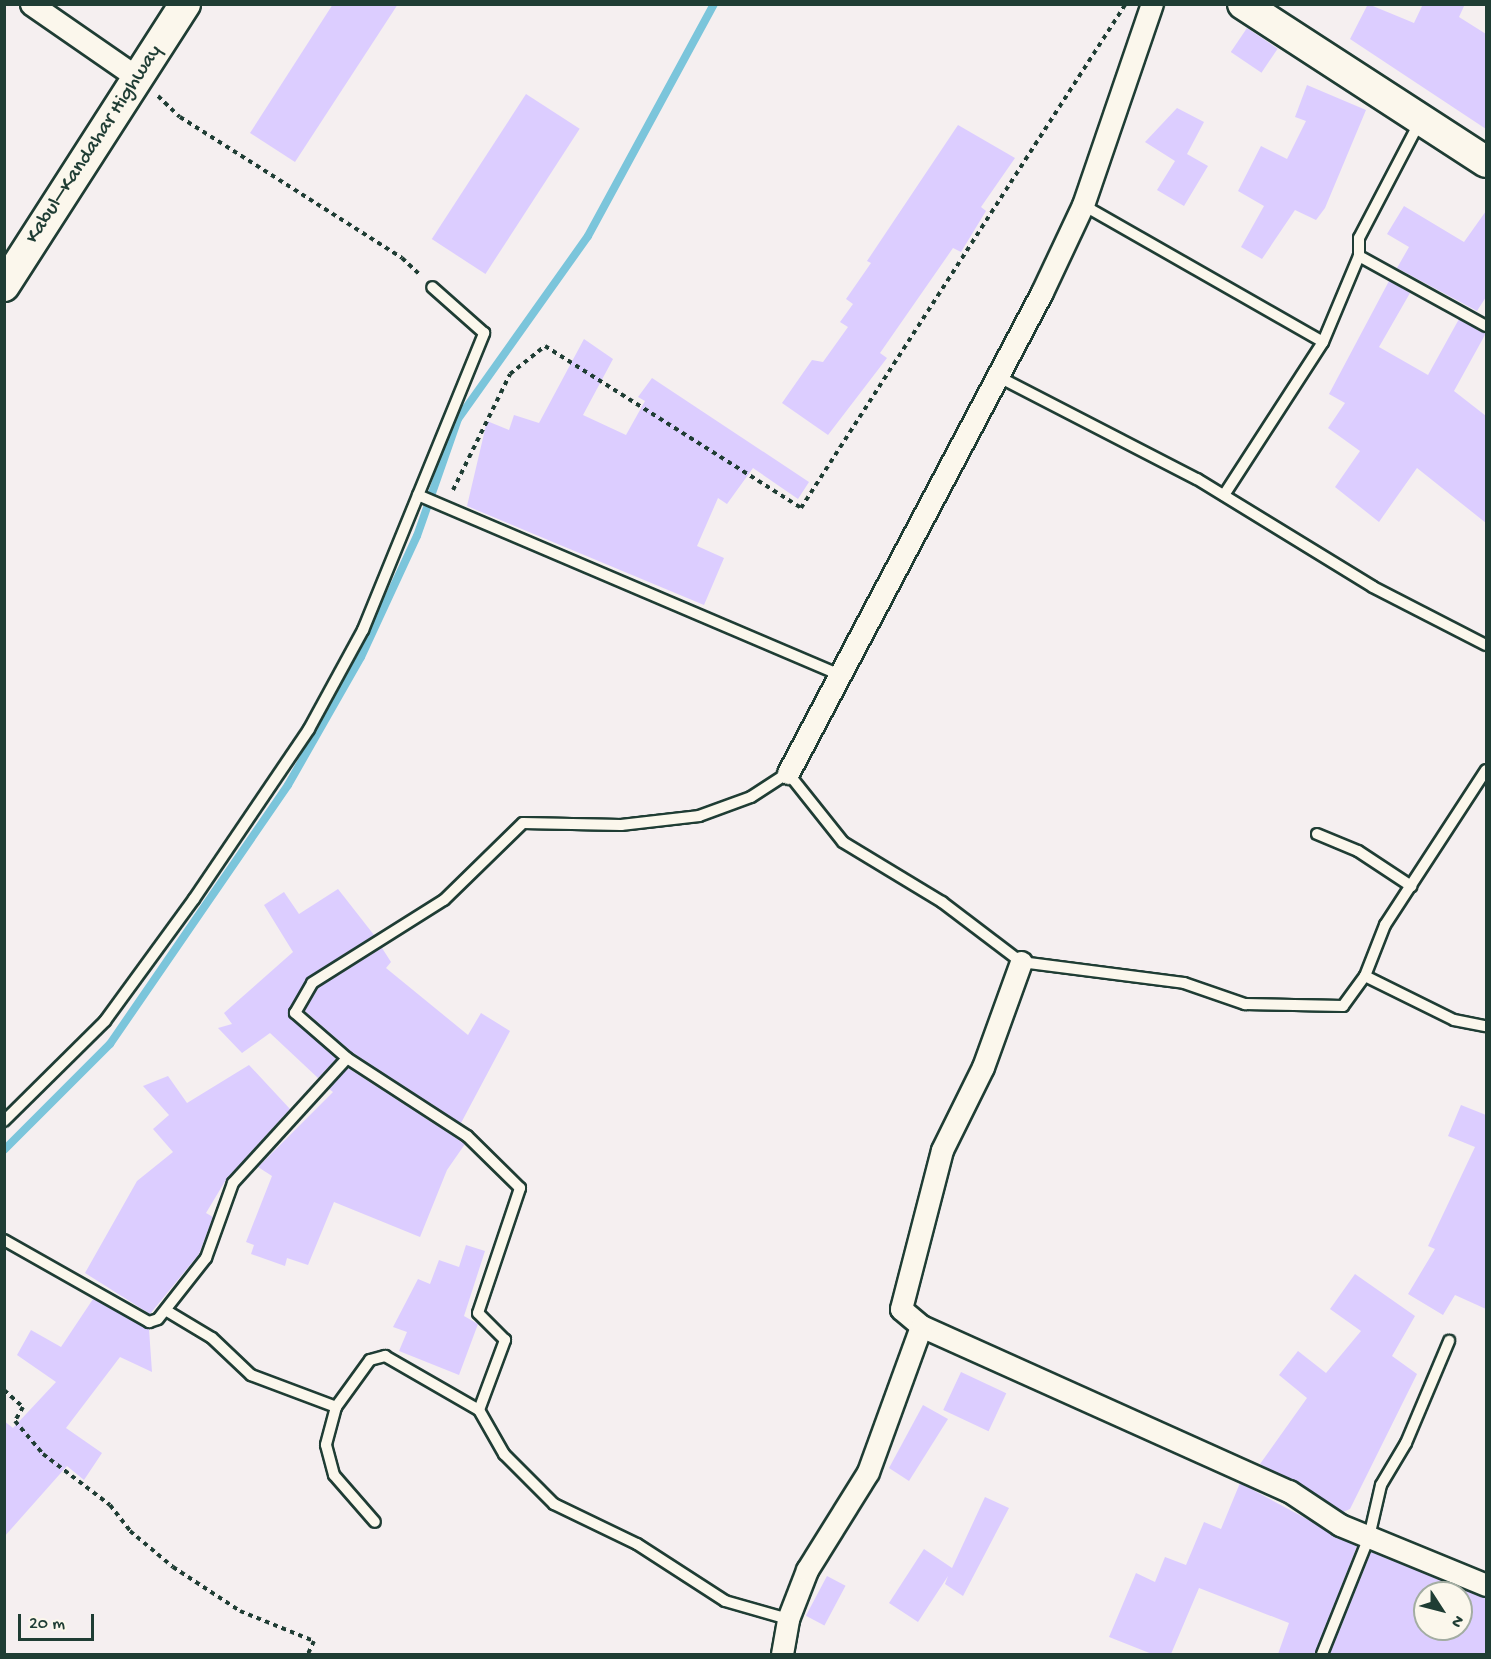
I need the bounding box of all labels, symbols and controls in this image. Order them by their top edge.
street label: Kabul–Kandahar Highway [21,41,169,249]
north arrow [1413,1581,1473,1641]
scale bar [21,1602,98,1640]
text: N [1446,1611,1467,1631]
text: 20 m [29,1614,65,1635]

